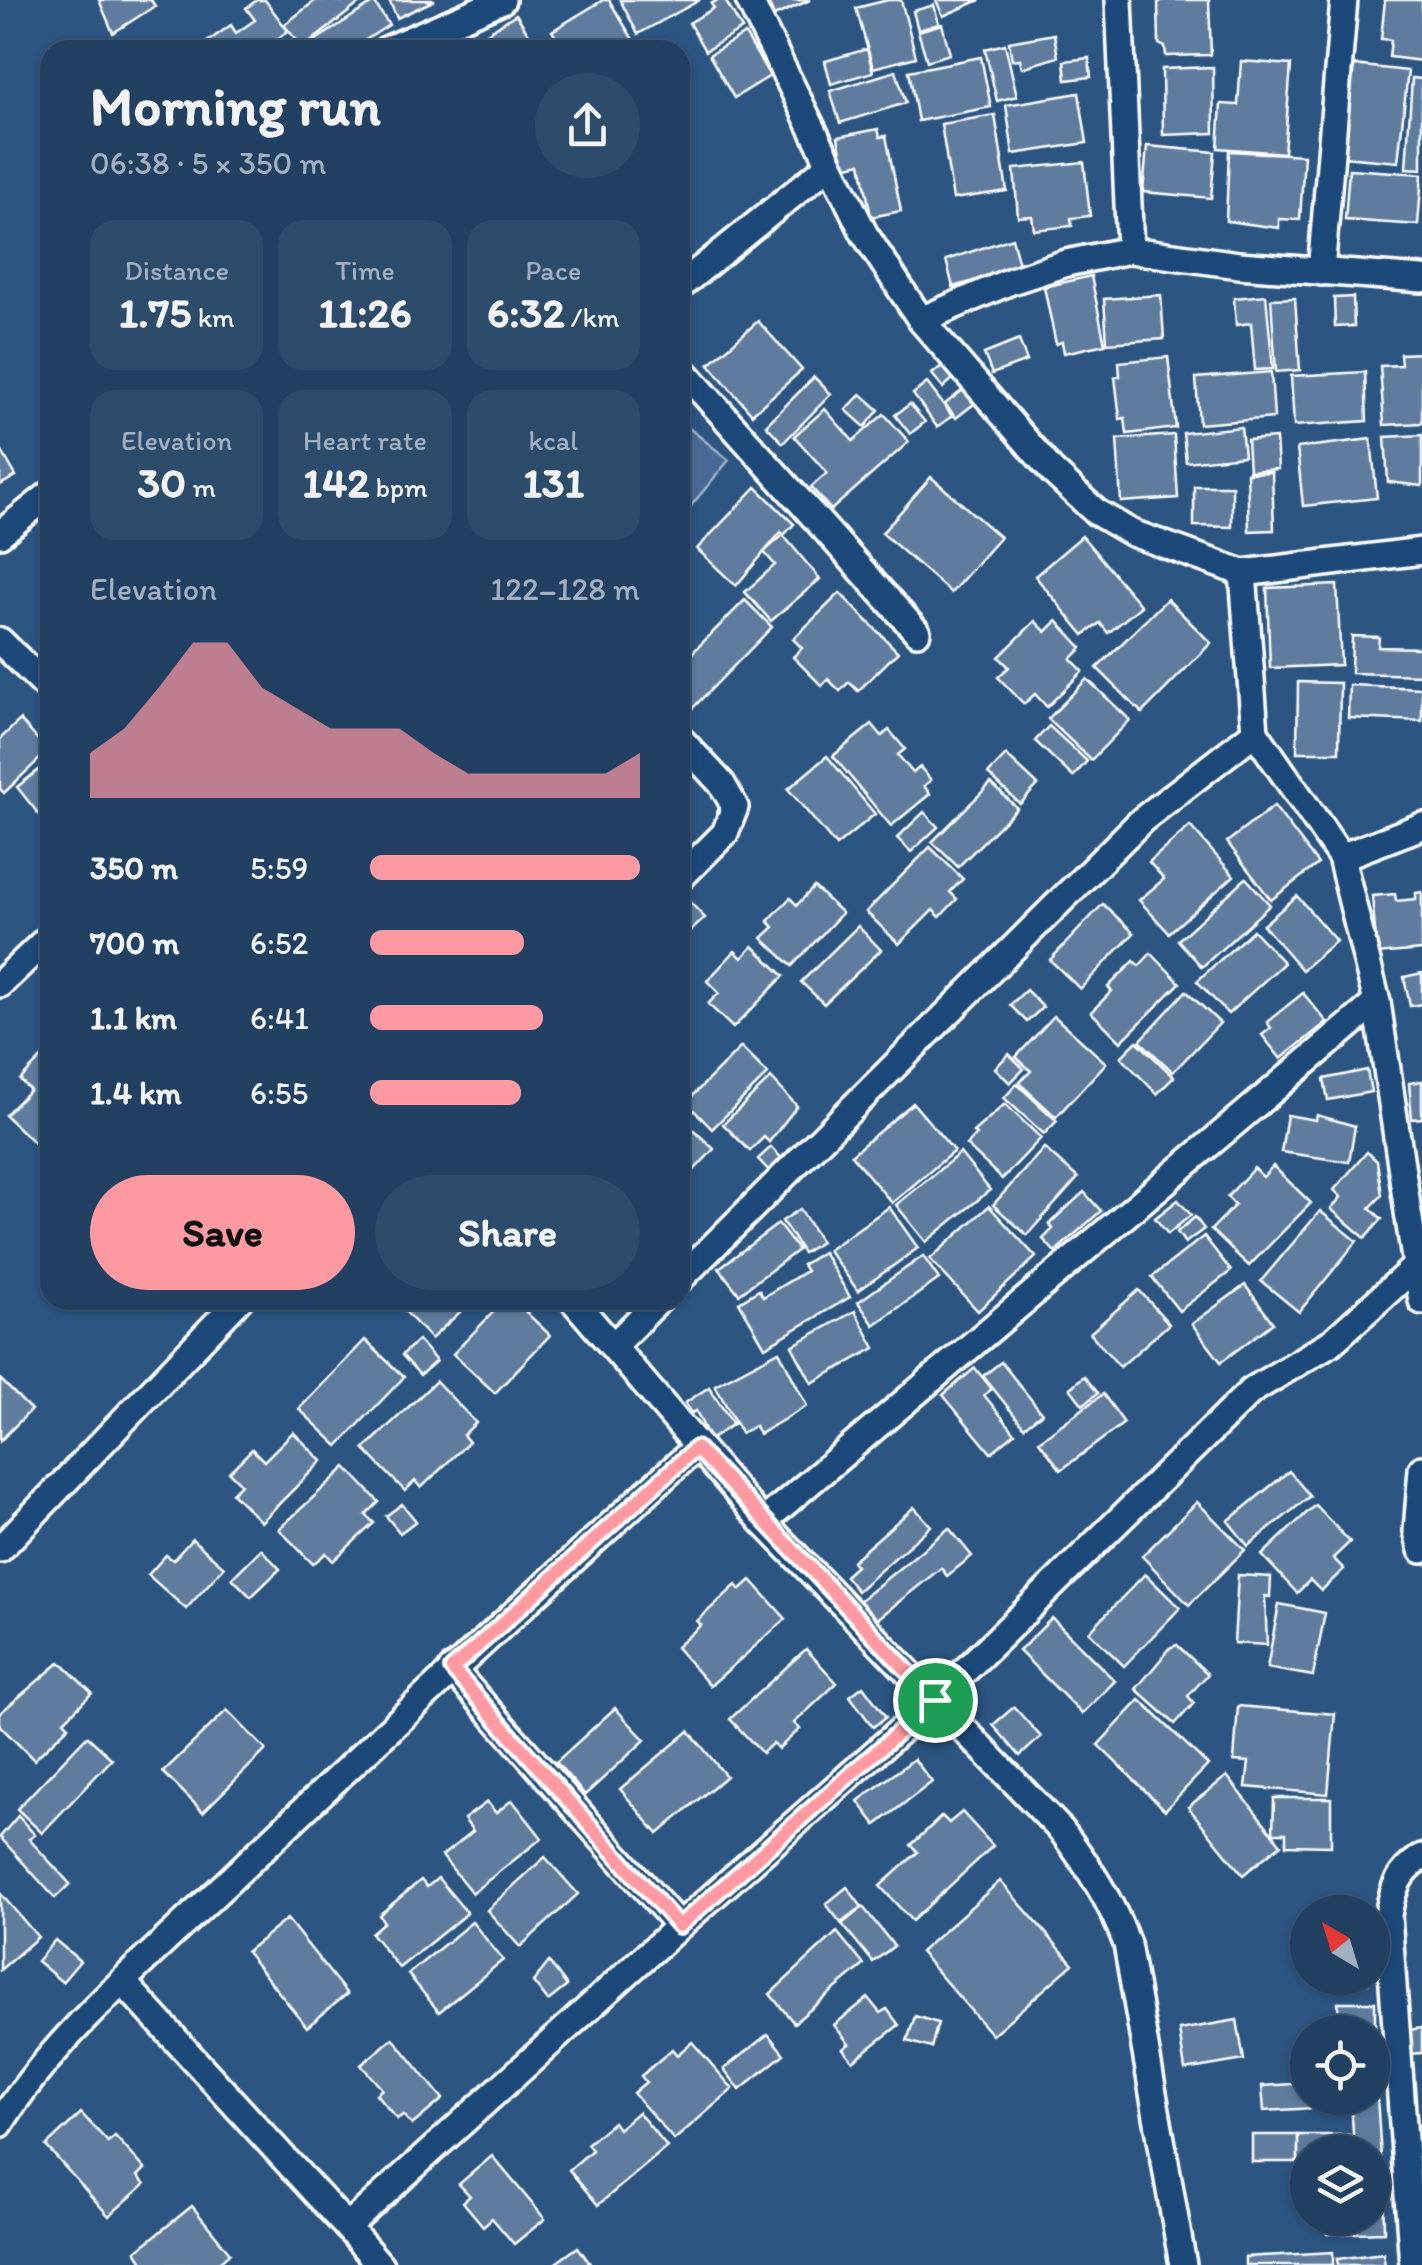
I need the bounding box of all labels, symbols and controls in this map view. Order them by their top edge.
text: Morning run [90,73,381,139]
button: share [535,73,640,178]
text: 06:38 · 5 × 350 m [90,144,326,182]
text: Distance [124,253,229,287]
text: Time [335,253,395,287]
text: Pace [525,253,581,287]
text: 1.75 [119,287,191,338]
text: 11:26 [318,287,412,338]
text: 6:32 [487,287,565,338]
text: km [191,300,235,334]
text: /km [565,300,620,334]
text: Elevation [121,423,232,457]
text: Heart rate [303,423,427,457]
text: kcal [528,423,578,457]
text: 30 [137,457,186,508]
text: 142 [302,457,369,508]
text: 131 [522,457,584,508]
text: m [186,470,216,504]
text: bpm [369,470,428,504]
text: Elevation [90,570,217,608]
text: 122–128 m [490,570,640,608]
text: 350 m [90,849,178,887]
text: 5:59 [250,849,308,887]
text: 700 m [90,924,179,962]
text: 6:52 [250,924,308,962]
text: 1.1 km [90,999,177,1037]
text: 6:41 [250,999,309,1037]
text: 1.4 km [90,1074,181,1112]
text: 6:55 [250,1074,308,1112]
button: Save [90,1175,355,1290]
button: Share [375,1175,640,1290]
pin [893,1658,978,1743]
icon: arrive [908,1673,963,1728]
north arrow [1290,1895,1390,1995]
map controls [1290,1895,1390,2235]
button: locate [1290,2015,1390,2115]
button: layers [1290,2135,1390,2235]

